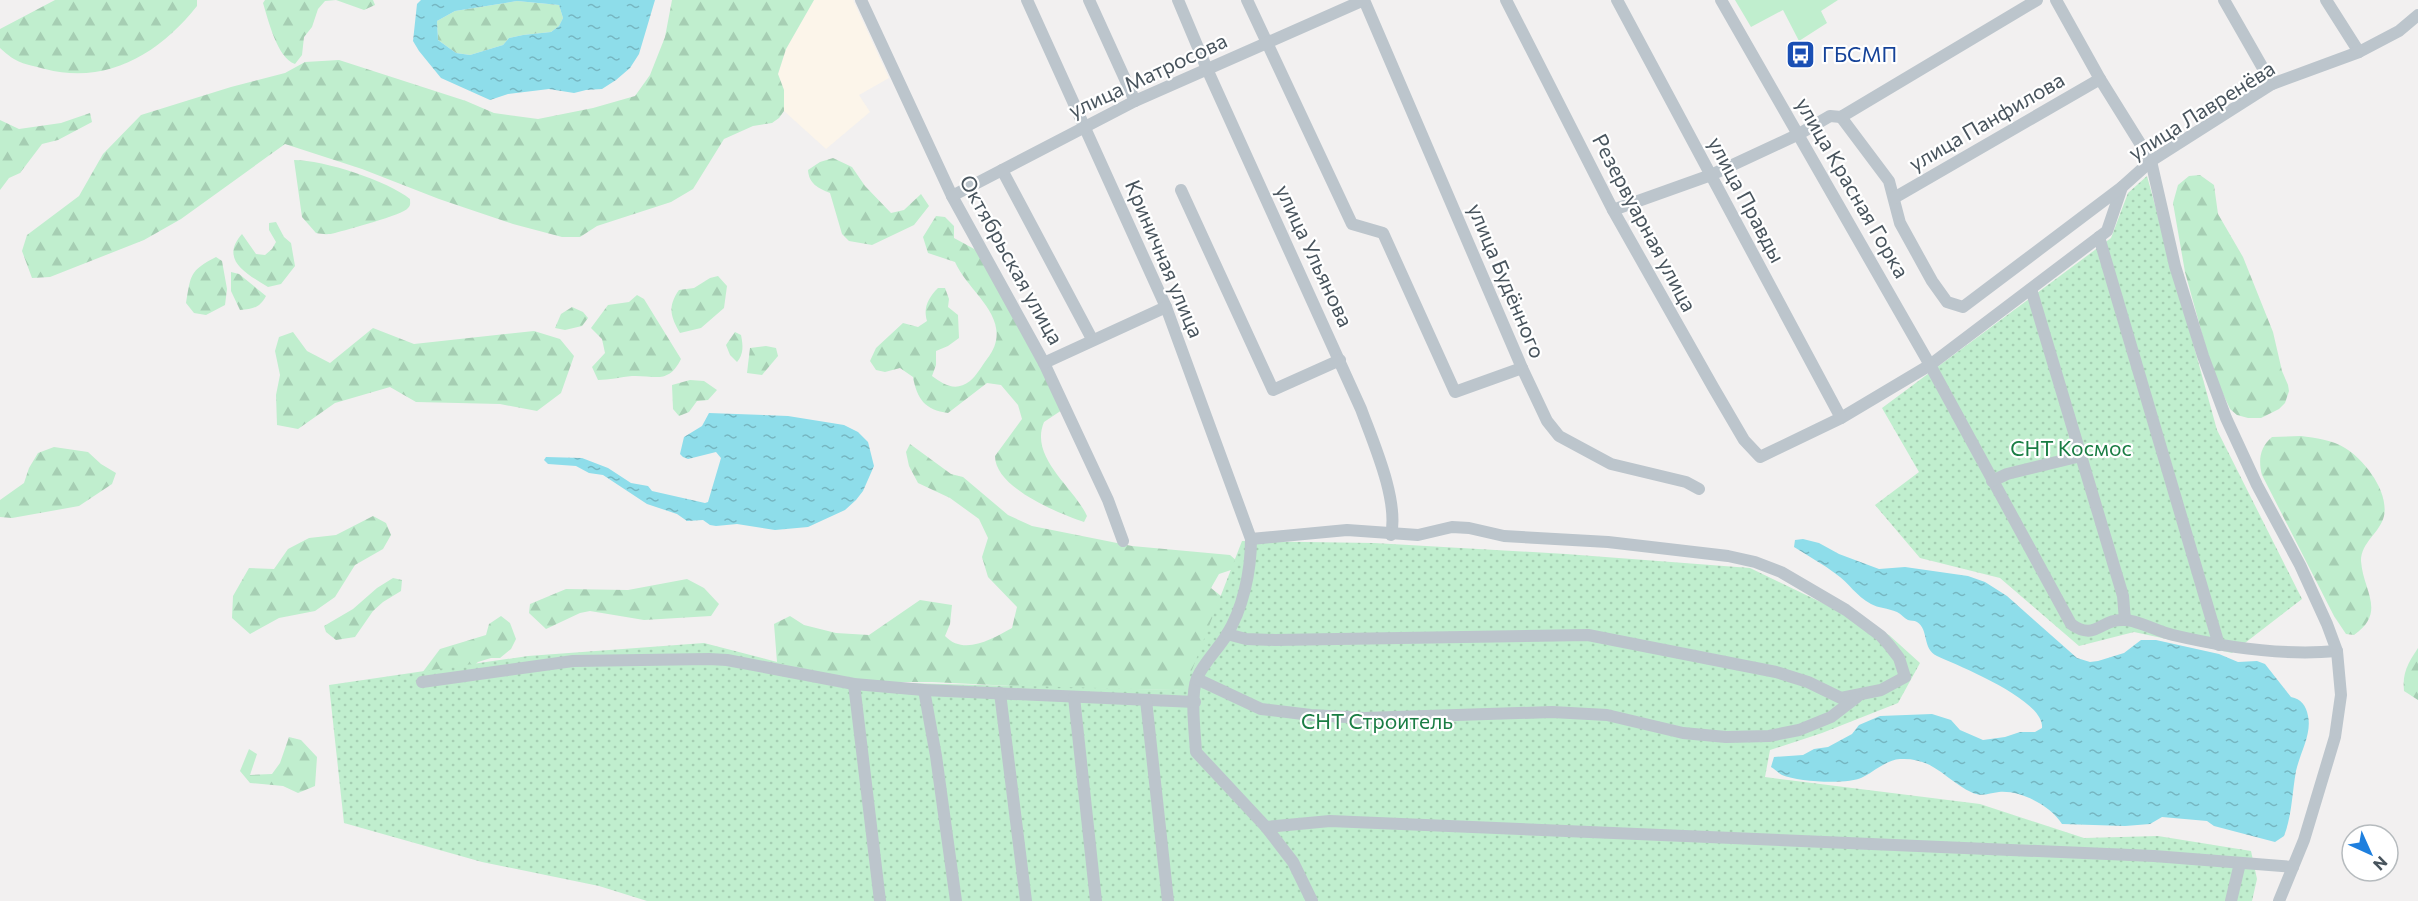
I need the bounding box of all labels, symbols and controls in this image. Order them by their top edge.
street label: улица Матросова [1064,27,1231,122]
bus stop icon: ГБСМП [1785,39,1817,71]
place label: ГБСМП [1822,41,1897,66]
street label: улица Лавренёва [2123,55,2279,165]
street label: улица Панфилова [1904,66,2068,175]
street label: улица Красная Горка [1791,93,1915,282]
street label: Резервуарная улица [1588,129,1703,315]
street label: улица Правды [1704,132,1791,267]
street label: Октябрьская улица [955,170,1069,348]
street label: Криничная улица [1121,176,1210,341]
street label: улица Ульянова [1271,180,1359,330]
street label: улица Будённого [1463,199,1551,362]
park label: СНТ Космос [2010,435,2132,460]
park label: СНТ Строитель [1301,708,1453,733]
north arrow [2340,823,2400,883]
text: N [2370,853,2392,875]

